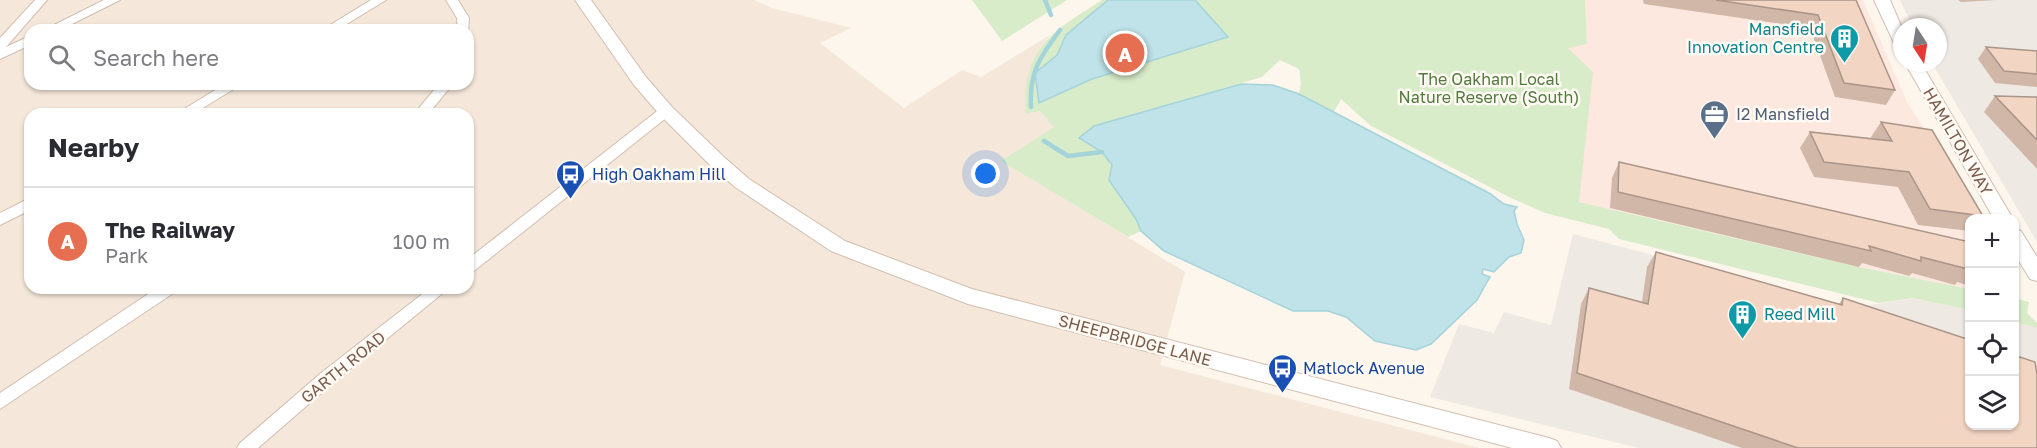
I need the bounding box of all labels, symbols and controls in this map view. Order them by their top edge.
north arrow [1893,18,1947,72]
place label: Mansfield Innovation Centre [1687,19,1824,57]
building icon: Mansfield Innovation Centre [1829,22,1861,64]
search box [24,24,474,90]
pin: A [1106,31,1144,76]
icon: search [45,41,78,74]
text: Search here [93,44,219,71]
park label: The Oakham Local Nature Reserve (South) [1399,69,1579,107]
street label: HAMILTON WAY [1919,84,1997,199]
office icon: I2 Mansfield [1699,98,1731,140]
place label: I2 Mansfield [1736,104,1830,124]
text: Nearby [48,132,139,163]
bus stop icon: High Oakham Hill [555,158,587,200]
your location [971,159,1000,188]
place label: High Oakham Hill [592,164,726,184]
map controls [1965,214,2019,430]
button: + [1965,214,2019,268]
text: The Railway [105,216,235,243]
text: A [60,229,75,253]
text: 100 m [393,229,450,253]
text: Park [105,243,148,267]
button: − [1965,268,2019,322]
building icon: Reed Mill [1727,298,1759,340]
place label: Reed Mill [1764,304,1835,324]
street label: SHEEPBRIDGE LANE [1056,310,1214,370]
button: locate [1965,322,2019,376]
street label: GARTH ROAD [297,327,389,407]
bus stop icon: Matlock Avenue [1266,352,1298,394]
place label: Matlock Avenue [1303,358,1425,378]
button: layers [1965,376,2019,430]

